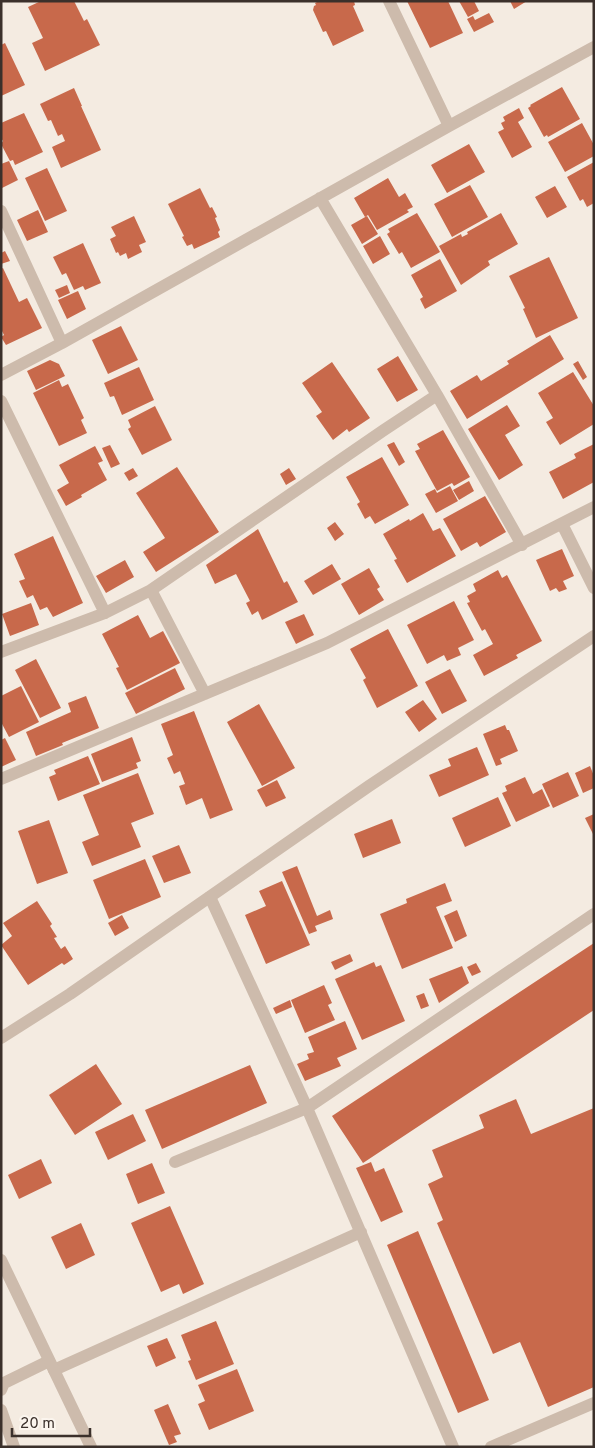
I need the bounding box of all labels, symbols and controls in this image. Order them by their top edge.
scale bar [12,1406,90,1438]
text: 20 m [20,1415,55,1434]

